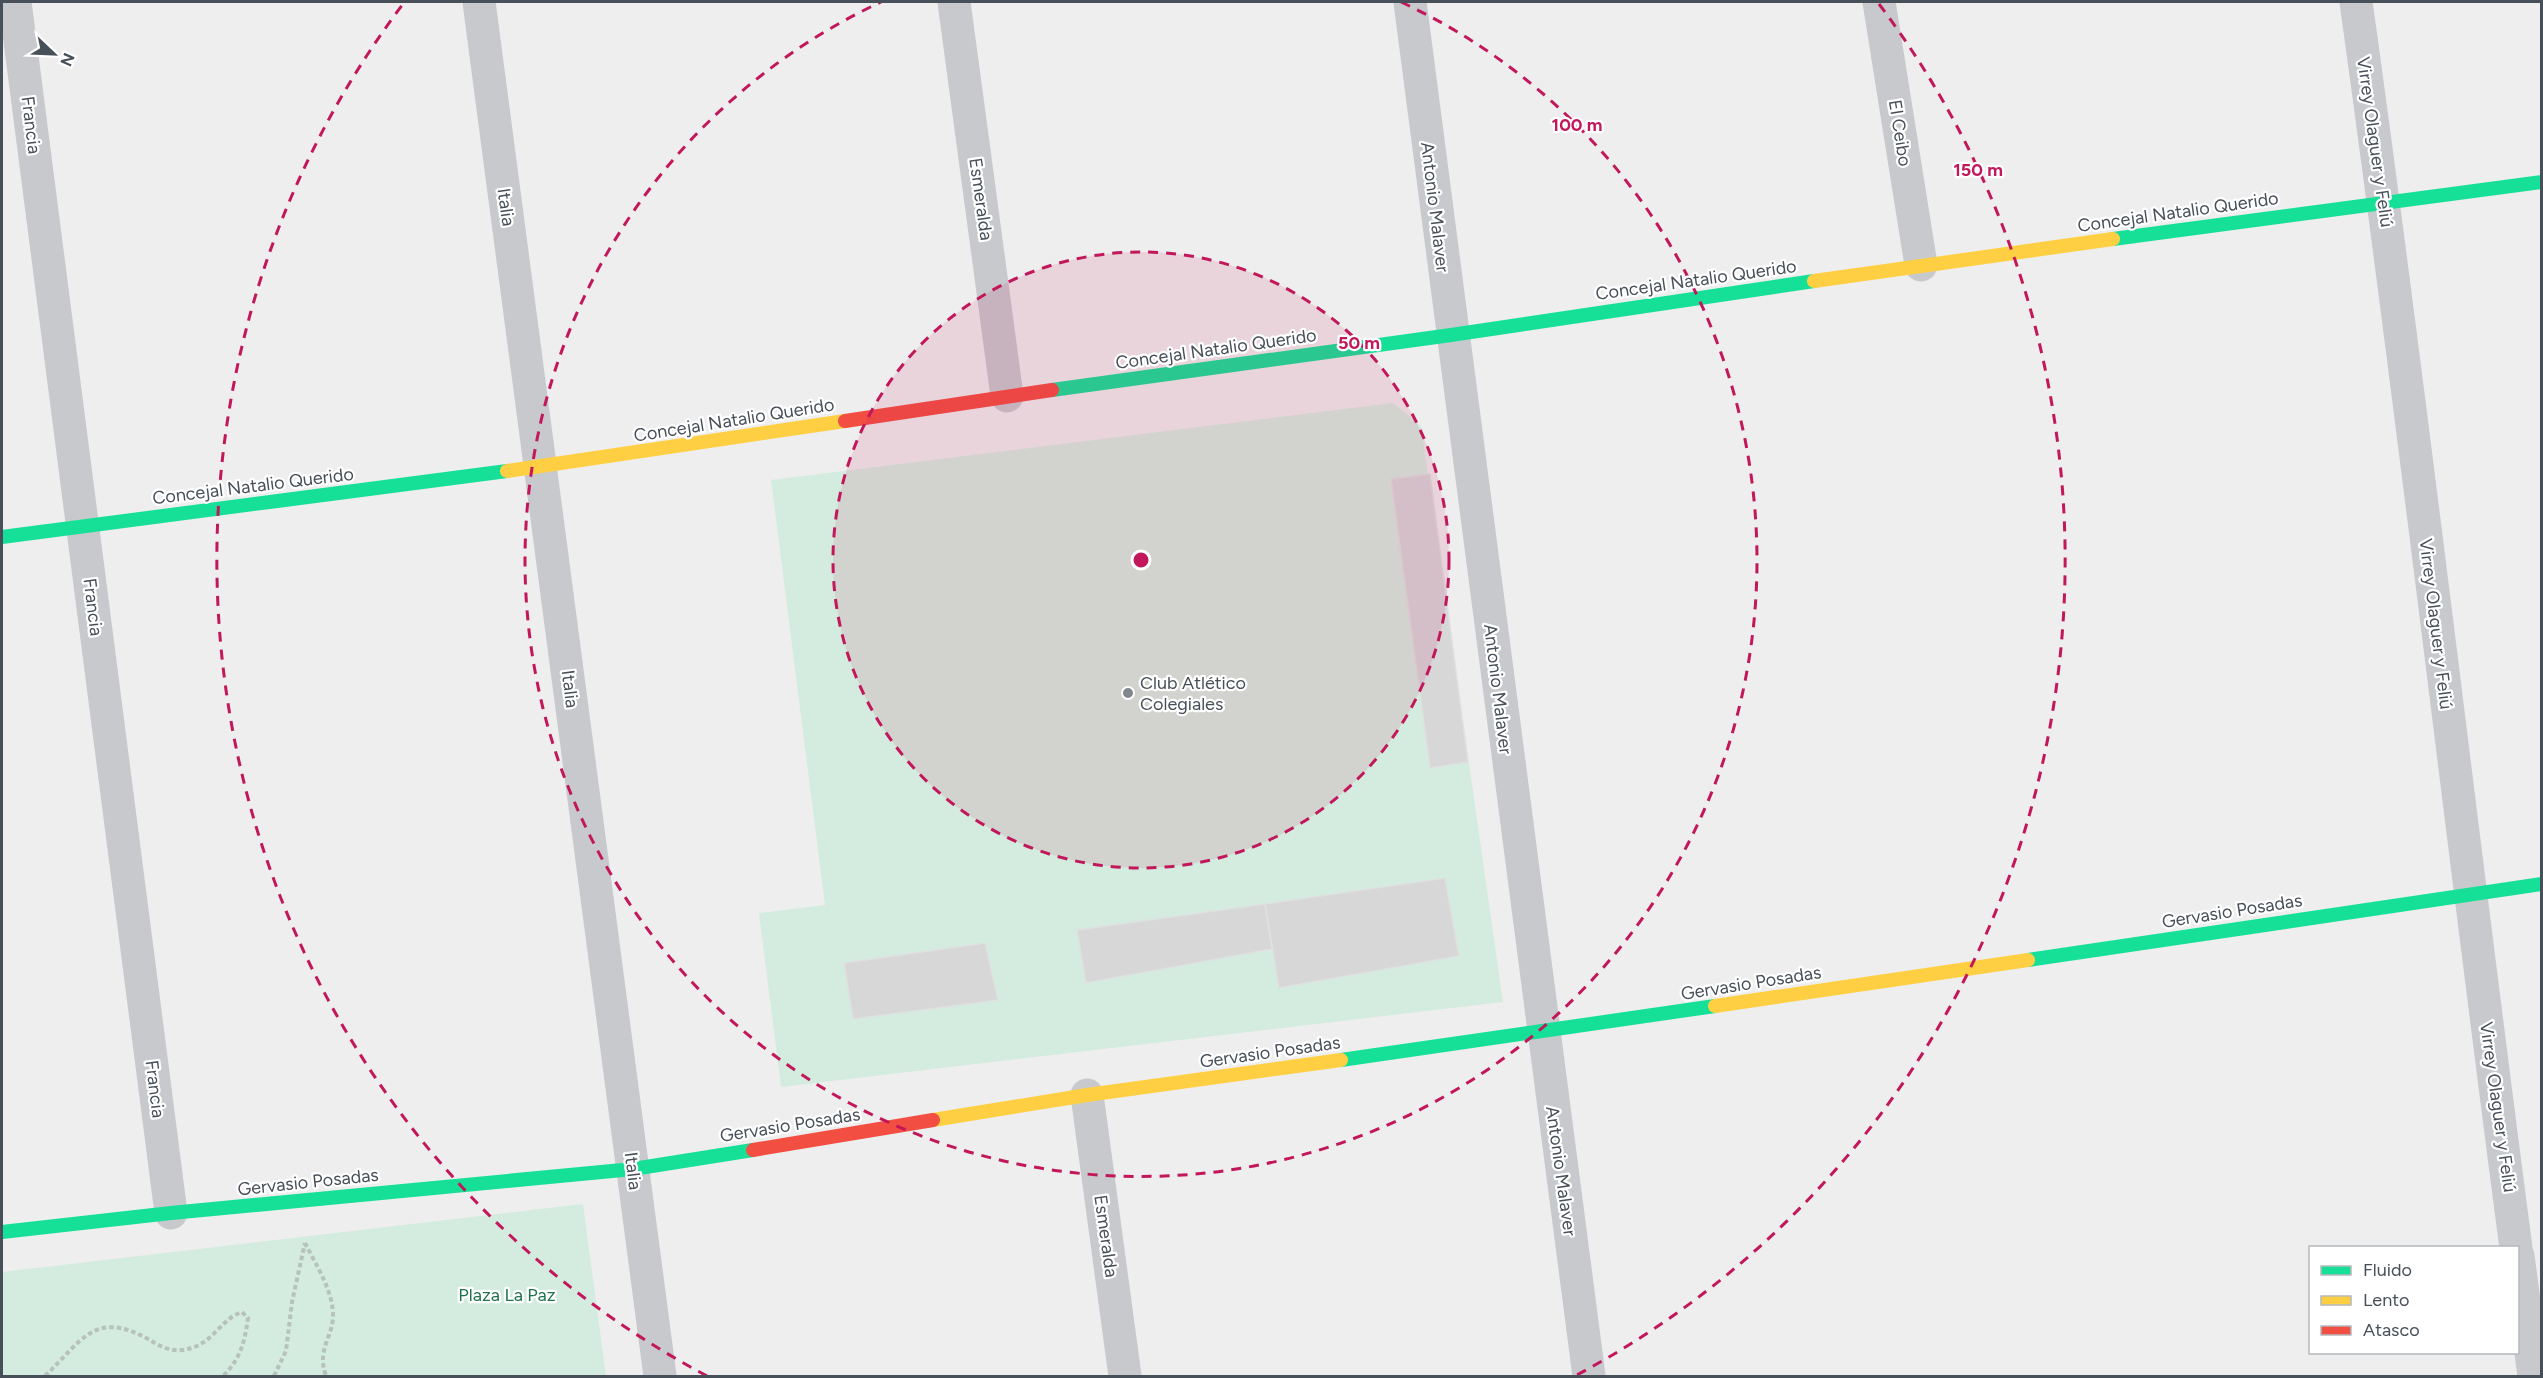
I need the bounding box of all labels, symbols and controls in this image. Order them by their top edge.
north arrow [24,24,84,84]
text: N [56,50,79,69]
street label: Virrey Olaguer y Feliú [2352,55,2398,229]
street label: Francia [17,95,45,155]
street label: El Ceibo [1884,98,1916,168]
text: 100 m [1552,114,1602,136]
street label: Antonio Malaver [1416,141,1454,273]
street label: Esmeralda [964,156,998,242]
text: 150 m [1953,159,2003,181]
street label: Italia [492,187,520,227]
street label: Concejal Natalio Querido [2076,187,2280,237]
street label: Concejal Natalio Querido [1594,255,1798,305]
street label: Concejal Natalio Querido [1114,324,1318,374]
text: 50 m [1338,332,1380,354]
street label: Concejal Natalio Querido [632,393,836,447]
street label: Concejal Natalio Querido [151,463,355,509]
street label: Virrey Olaguer y Feliú [2415,537,2457,711]
centre of rings [1131,550,1151,570]
street label: Francia [79,577,107,637]
street label: Antonio Malaver [1479,623,1517,755]
street label: Italia [557,669,583,709]
place label: Club Atlético Colegiales [1140,672,1246,715]
marker: Club Atlético Colegiales [1121,686,1135,700]
street label: Gervasio Posadas [2160,889,2304,933]
street label: Gervasio Posadas [1679,961,1823,1005]
street label: Virrey Olaguer y Feliú [2475,1020,2521,1194]
street label: Gervasio Posadas [1198,1031,1342,1073]
street label: Francia [141,1059,169,1119]
street label: Gervasio Posadas [718,1103,862,1147]
street label: Antonio Malaver [1541,1105,1581,1237]
street label: Italia [620,1151,646,1191]
street label: Gervasio Posadas [236,1164,380,1200]
street label: Esmeralda [1089,1193,1123,1279]
legend [2309,1246,2519,1354]
text: Fluido [2363,1259,2412,1281]
park label: Plaza La Paz [458,1284,556,1306]
text: Lento [2363,1289,2409,1311]
text: Atasco [2363,1319,2420,1341]

